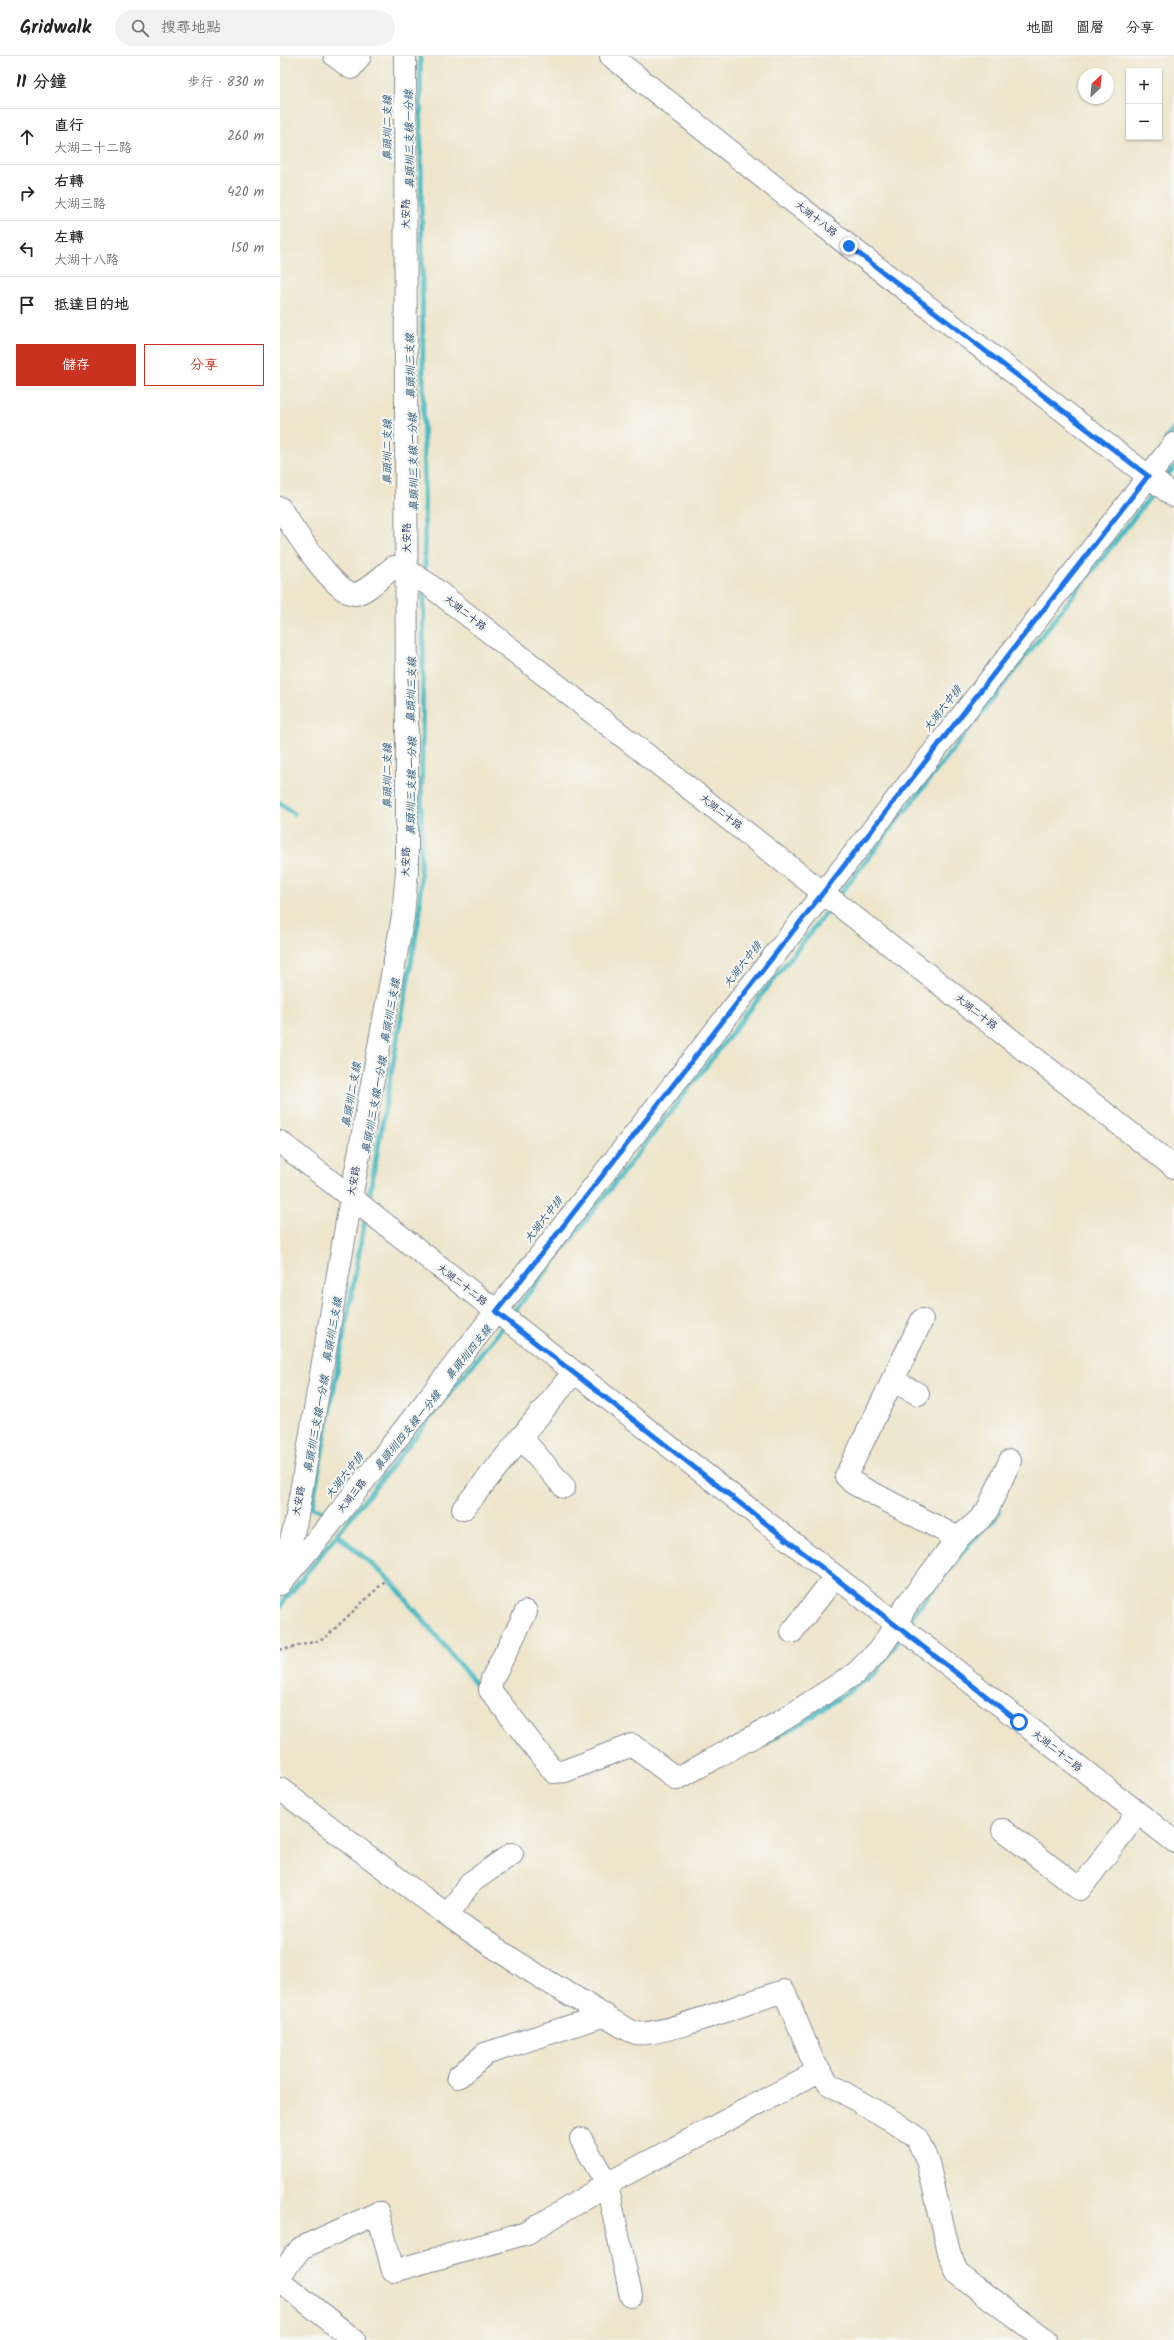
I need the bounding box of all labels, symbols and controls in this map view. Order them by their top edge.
search box [115,10,395,46]
text: Gridwalk [20,13,91,43]
text: 搜尋地點 [161,16,221,40]
icon: search [129,17,151,39]
text: 地圖 [1026,17,1054,39]
text: 圖層 [1076,17,1104,39]
text: 分享 [1126,17,1154,39]
north arrow [1078,68,1114,104]
map controls [1126,68,1162,140]
button: + [1126,68,1162,104]
text: 11 分鐘 [16,69,67,96]
text: 步行 · 830 m [187,72,264,93]
water label: 鼻頭圳三支線一分線 [400,88,420,189]
water label: 鼻頭圳二支線 [379,94,397,161]
button: − [1126,104,1162,140]
text: 直行 [54,114,84,138]
icon: ahead [16,126,38,148]
text: 260 m [227,126,264,147]
text: 大湖二十二路 [54,138,132,159]
text: 右轉 [54,170,84,194]
icon: right [16,182,38,204]
text: 420 m [227,182,264,203]
text: 大湖三路 [54,194,106,215]
street label: 大湖十八路 [791,197,841,241]
street label: 大安路 [398,199,414,229]
text: 左轉 [54,226,84,250]
route end [840,237,858,255]
icon: left [16,238,38,260]
text: 150 m [231,238,264,259]
text: 大湖十八路 [54,250,119,271]
text: 抵達目的地 [54,293,129,317]
icon: arrive [16,294,38,316]
water label: 鼻頭圳三支線 [401,332,421,399]
button: 儲存 [16,344,136,386]
button: 分享 [144,344,264,386]
water label: 鼻頭圳三支線一分線 [404,411,424,512]
water label: 鼻頭圳二支線 [379,418,397,485]
street label: 大安路 [399,523,415,553]
street label: 大湖二十路 [440,591,490,635]
water label: 鼻頭圳三支線 [402,656,422,723]
water label: 大湖六中排 [919,681,968,736]
water label: 鼻頭圳三支線一分線 [402,735,422,836]
water label: 鼻頭圳二支線 [379,742,397,809]
street label: 大湖二十路 [696,790,746,834]
street label: 大安路 [398,847,414,877]
water label: 大湖六中排 [719,937,768,992]
water label: 鼻頭圳三支線 [376,976,406,1045]
street label: 大湖二十路 [951,990,1001,1034]
water label: 鼻頭圳三支線一分線 [358,1054,393,1155]
water label: 鼻頭圳二支線 [337,1060,367,1129]
street label: 大安路 [344,1165,364,1197]
water label: 大湖六中排 [520,1192,569,1247]
street label: 大湖二十二路 [433,1260,491,1310]
water label: 鼻頭圳三支線 [318,1295,348,1364]
water label: 鼻頭圳四支線 [441,1321,497,1384]
water label: 鼻頭圳三支線一分線 [300,1373,335,1474]
water label: 鼻頭圳四支線一分線 [370,1386,447,1475]
water label: 大湖六中排 [321,1448,370,1503]
street label: 大湖三路 [333,1475,371,1517]
street label: 大安路 [289,1485,309,1517]
route start [1010,1713,1028,1731]
street label: 大湖二十二路 [1028,1726,1086,1776]

